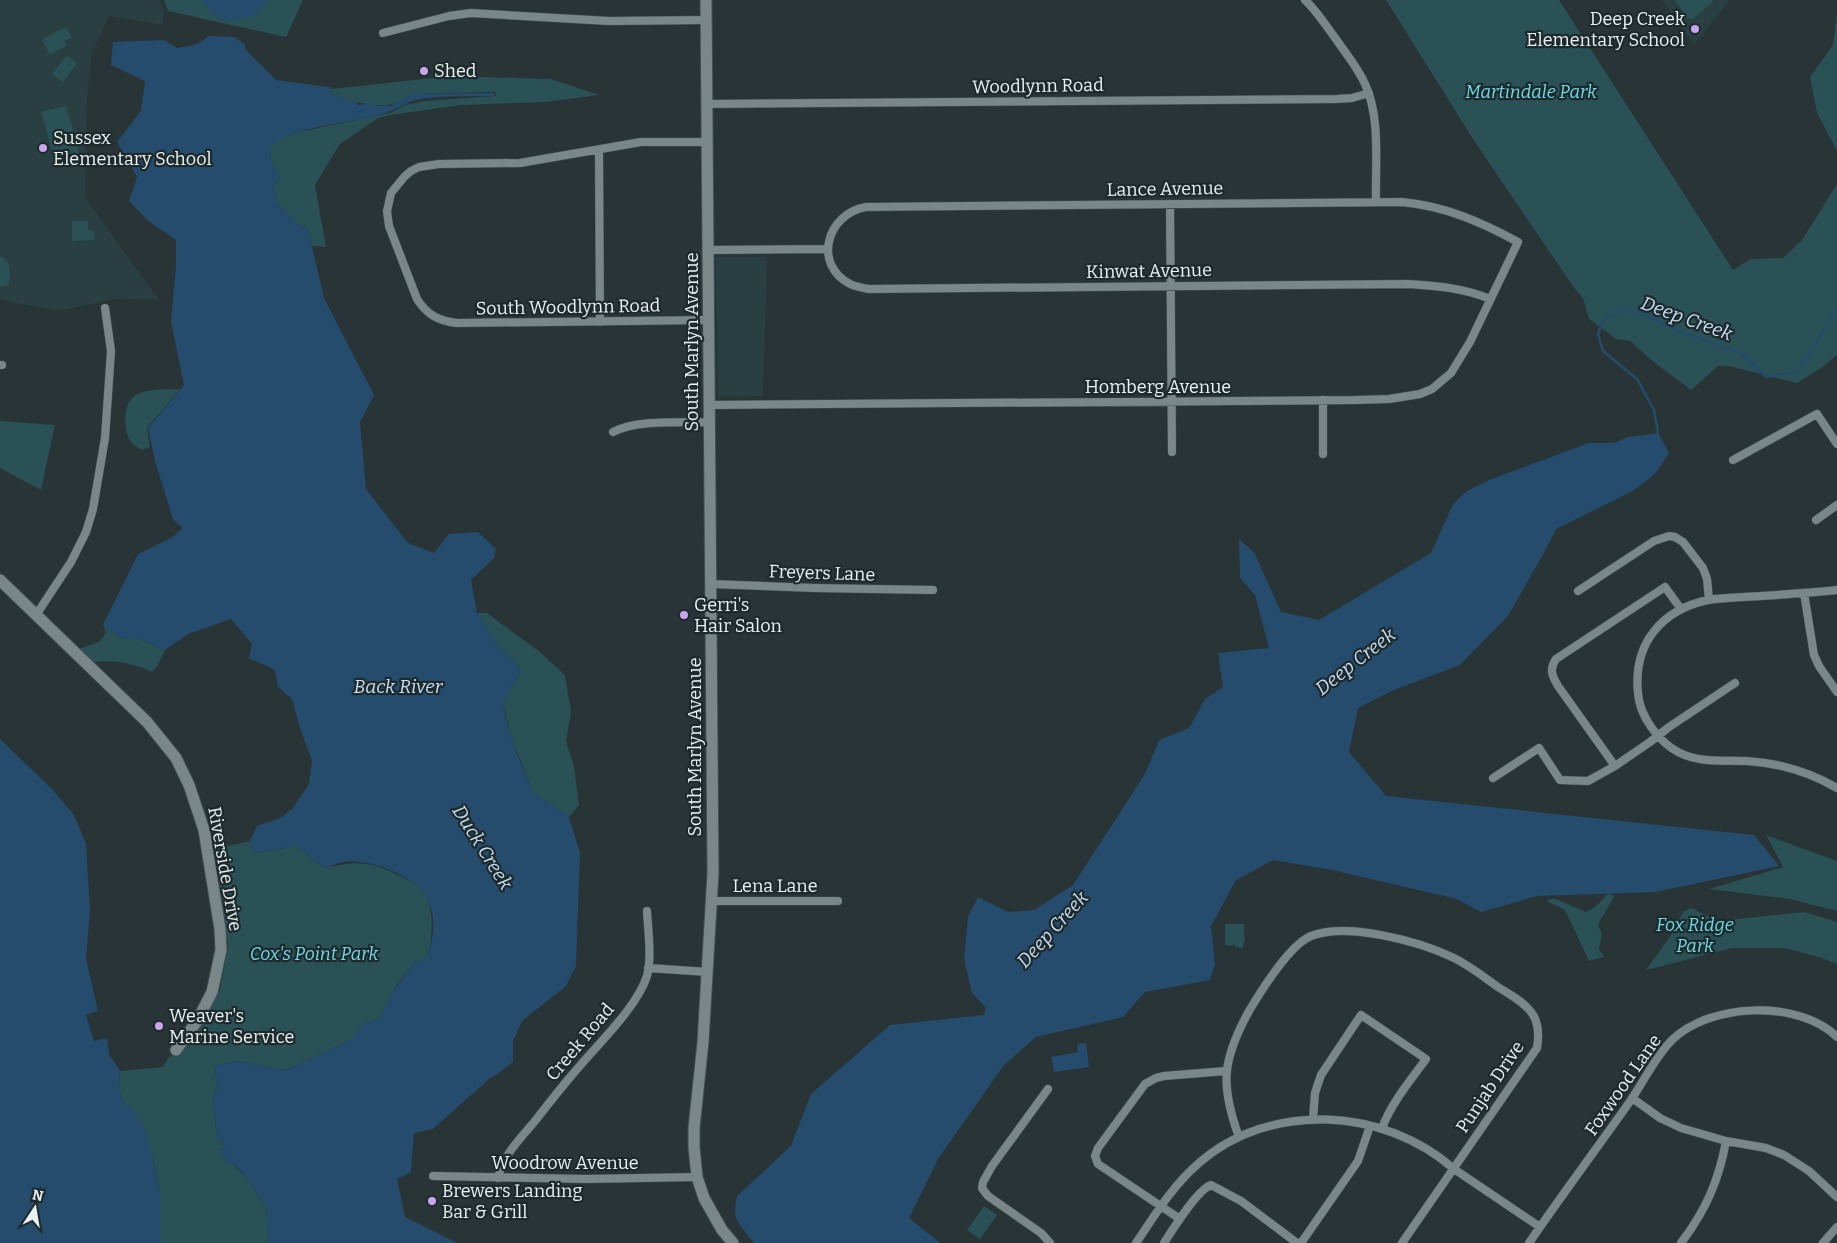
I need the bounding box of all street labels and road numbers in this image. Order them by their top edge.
street label: Woodlynn Road [972,74,1104,98]
street label: Lance Avenue [1107,177,1223,201]
street label: South Marlyn Avenue [681,252,703,432]
street label: Kinwat Avenue [1086,259,1212,283]
street label: South Woodlynn Road [475,294,661,320]
street label: Homberg Avenue [1085,376,1231,398]
street label: Freyers Lane [768,560,876,586]
street label: South Marlyn Avenue [684,657,706,837]
street label: Riverside Drive [203,805,247,933]
street label: Lena Lane [732,875,818,897]
street label: Creek Road [541,999,619,1085]
street label: Foxwood Lane [1580,1030,1666,1140]
street label: Punjab Drive [1451,1037,1529,1137]
street label: Woodrow Avenue [491,1152,639,1174]

